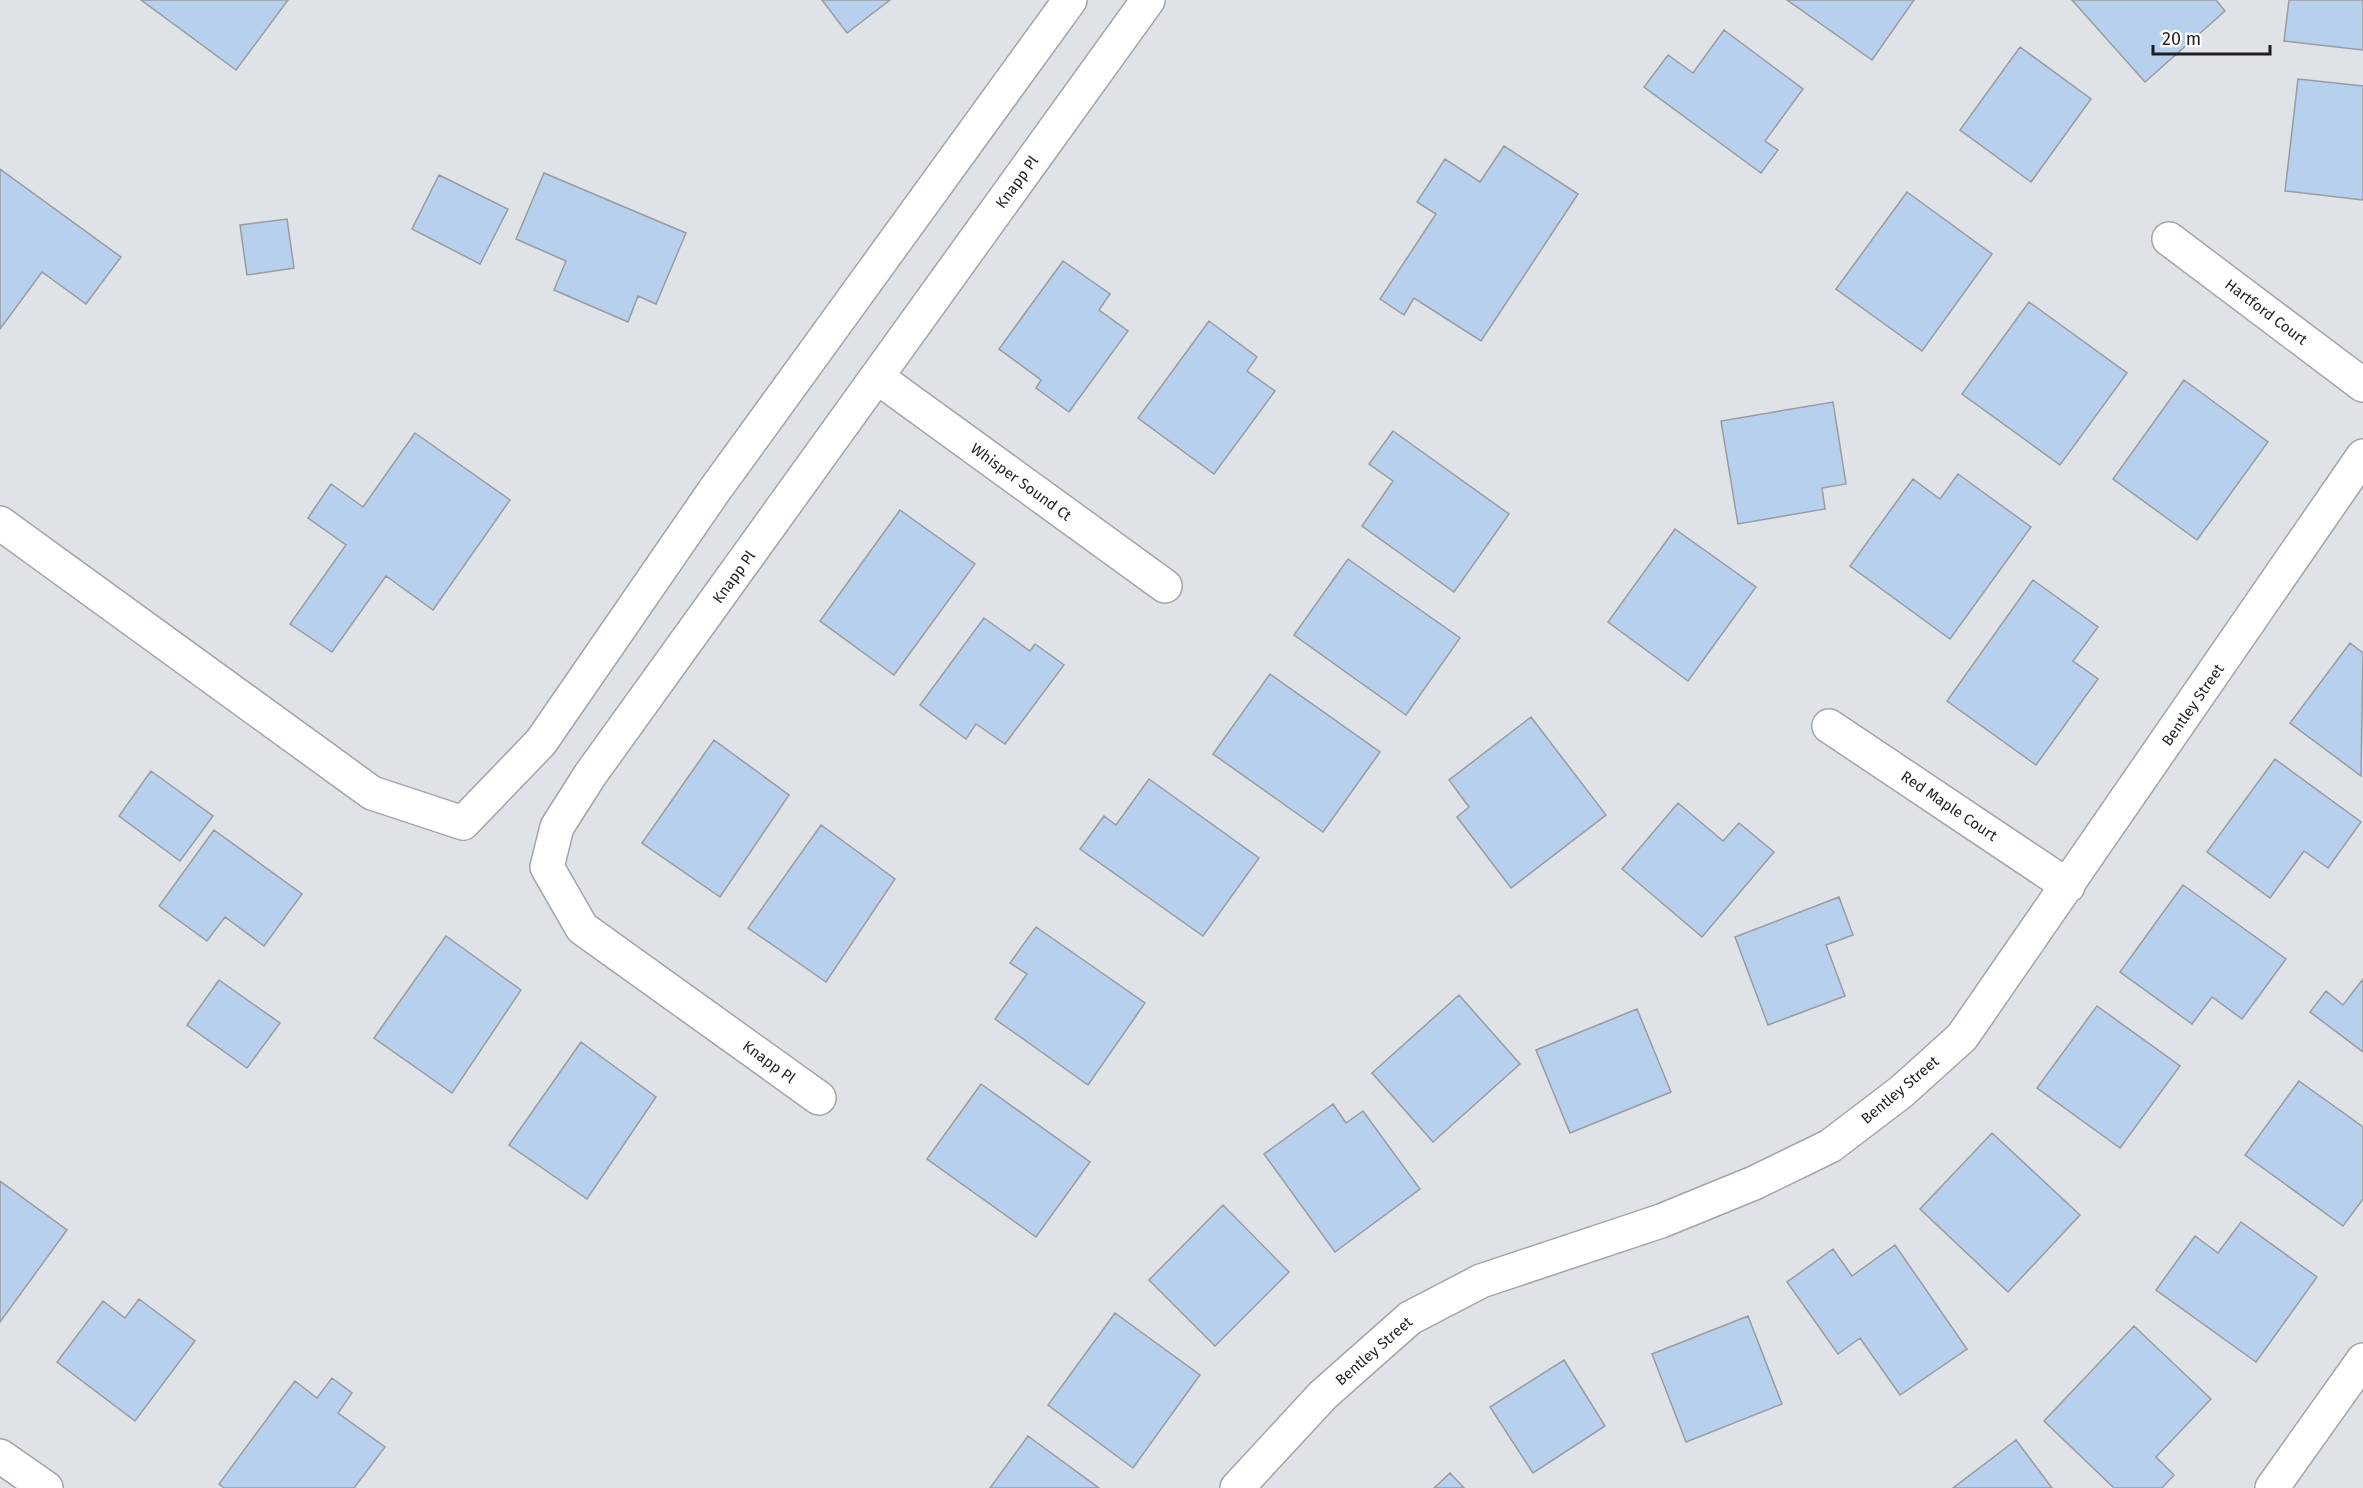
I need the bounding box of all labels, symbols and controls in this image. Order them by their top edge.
scale bar [2153,18,2270,56]
text: 20 m [2162,28,2201,50]
street label: Knapp Pl [992,152,1042,212]
street label: Hartford Court [2221,275,2311,349]
street label: Whisper Sound Ct [967,439,1075,525]
street label: Knapp Pl [709,547,759,607]
street label: Bentley Street [2158,660,2228,749]
street label: Red Maple Court [1898,767,2001,845]
street label: Knapp Pl [739,1037,799,1087]
street label: Bentley Street [1858,1052,1943,1128]
street label: Bentley Street [1332,1312,1417,1389]

